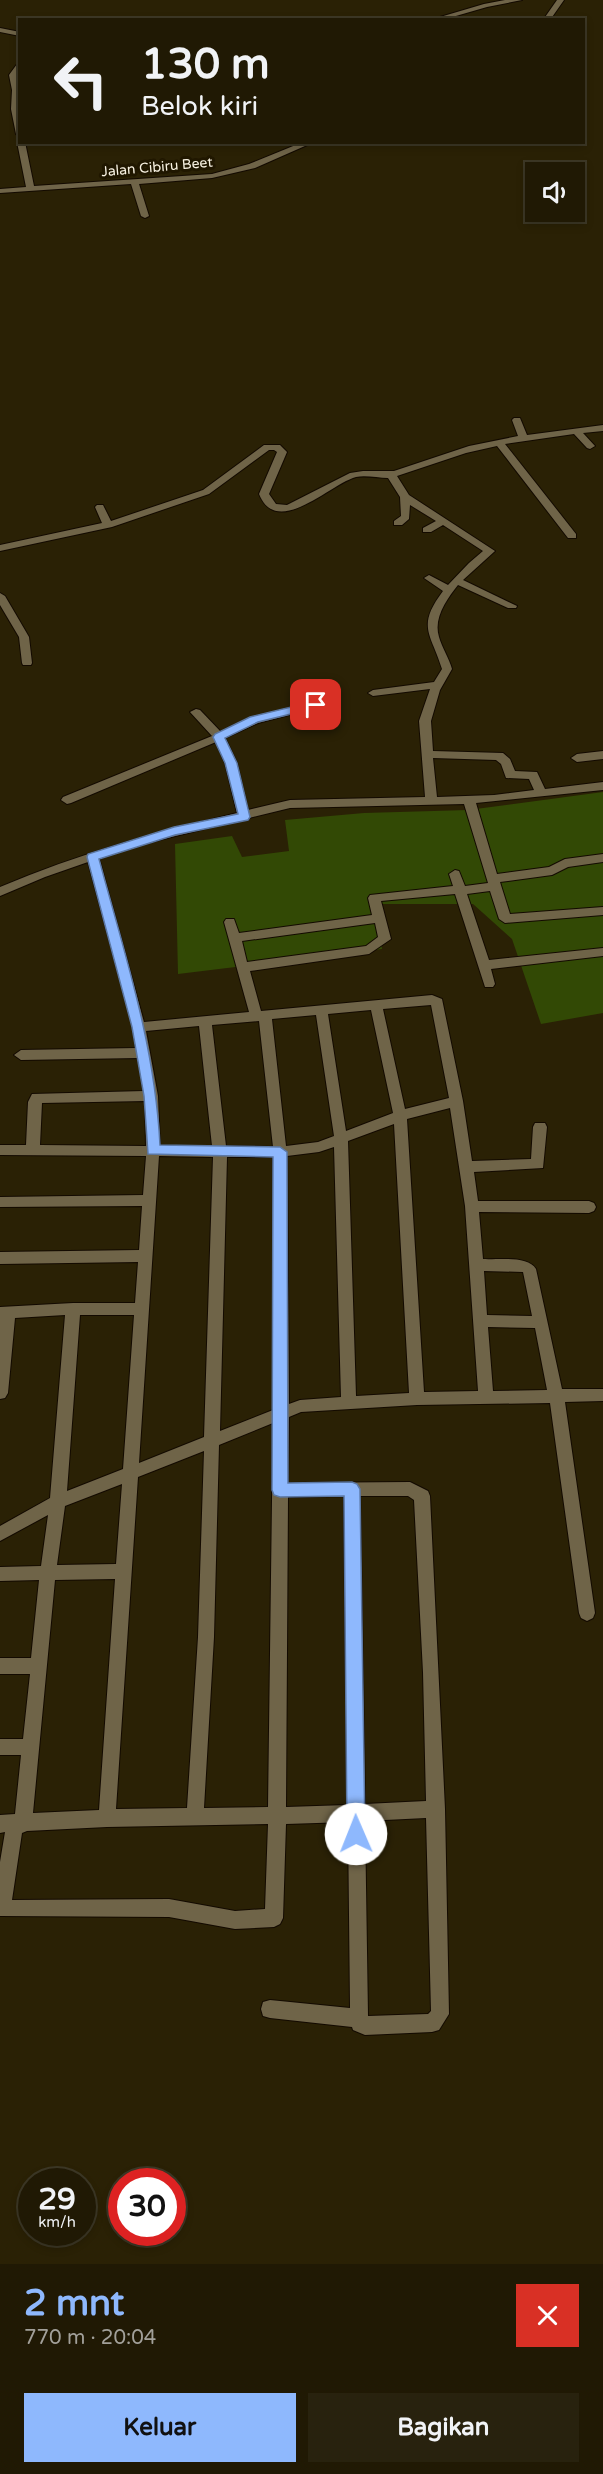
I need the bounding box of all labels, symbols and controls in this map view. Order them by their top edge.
text: 130 m [141,39,270,90]
icon: left [42,42,120,120]
text: Belok kiri [141,90,258,123]
street label: Jalan Cibiru Beet [101,154,214,180]
map controls [525,162,585,222]
button: sound [525,162,585,222]
pin [290,679,341,730]
icon: arrive [299,688,332,721]
position arrow [324,1802,388,1866]
speed limit sign: 30 [108,2168,186,2246]
text: 29 [38,2181,76,2218]
text: km/h [38,2213,76,2231]
text: 2 mnt [24,2282,124,2325]
button: close [516,2284,579,2347]
text: 770 m · 20:04 [24,2326,156,2350]
button: Keluar [24,2393,296,2462]
button: Bagikan [308,2393,579,2462]

